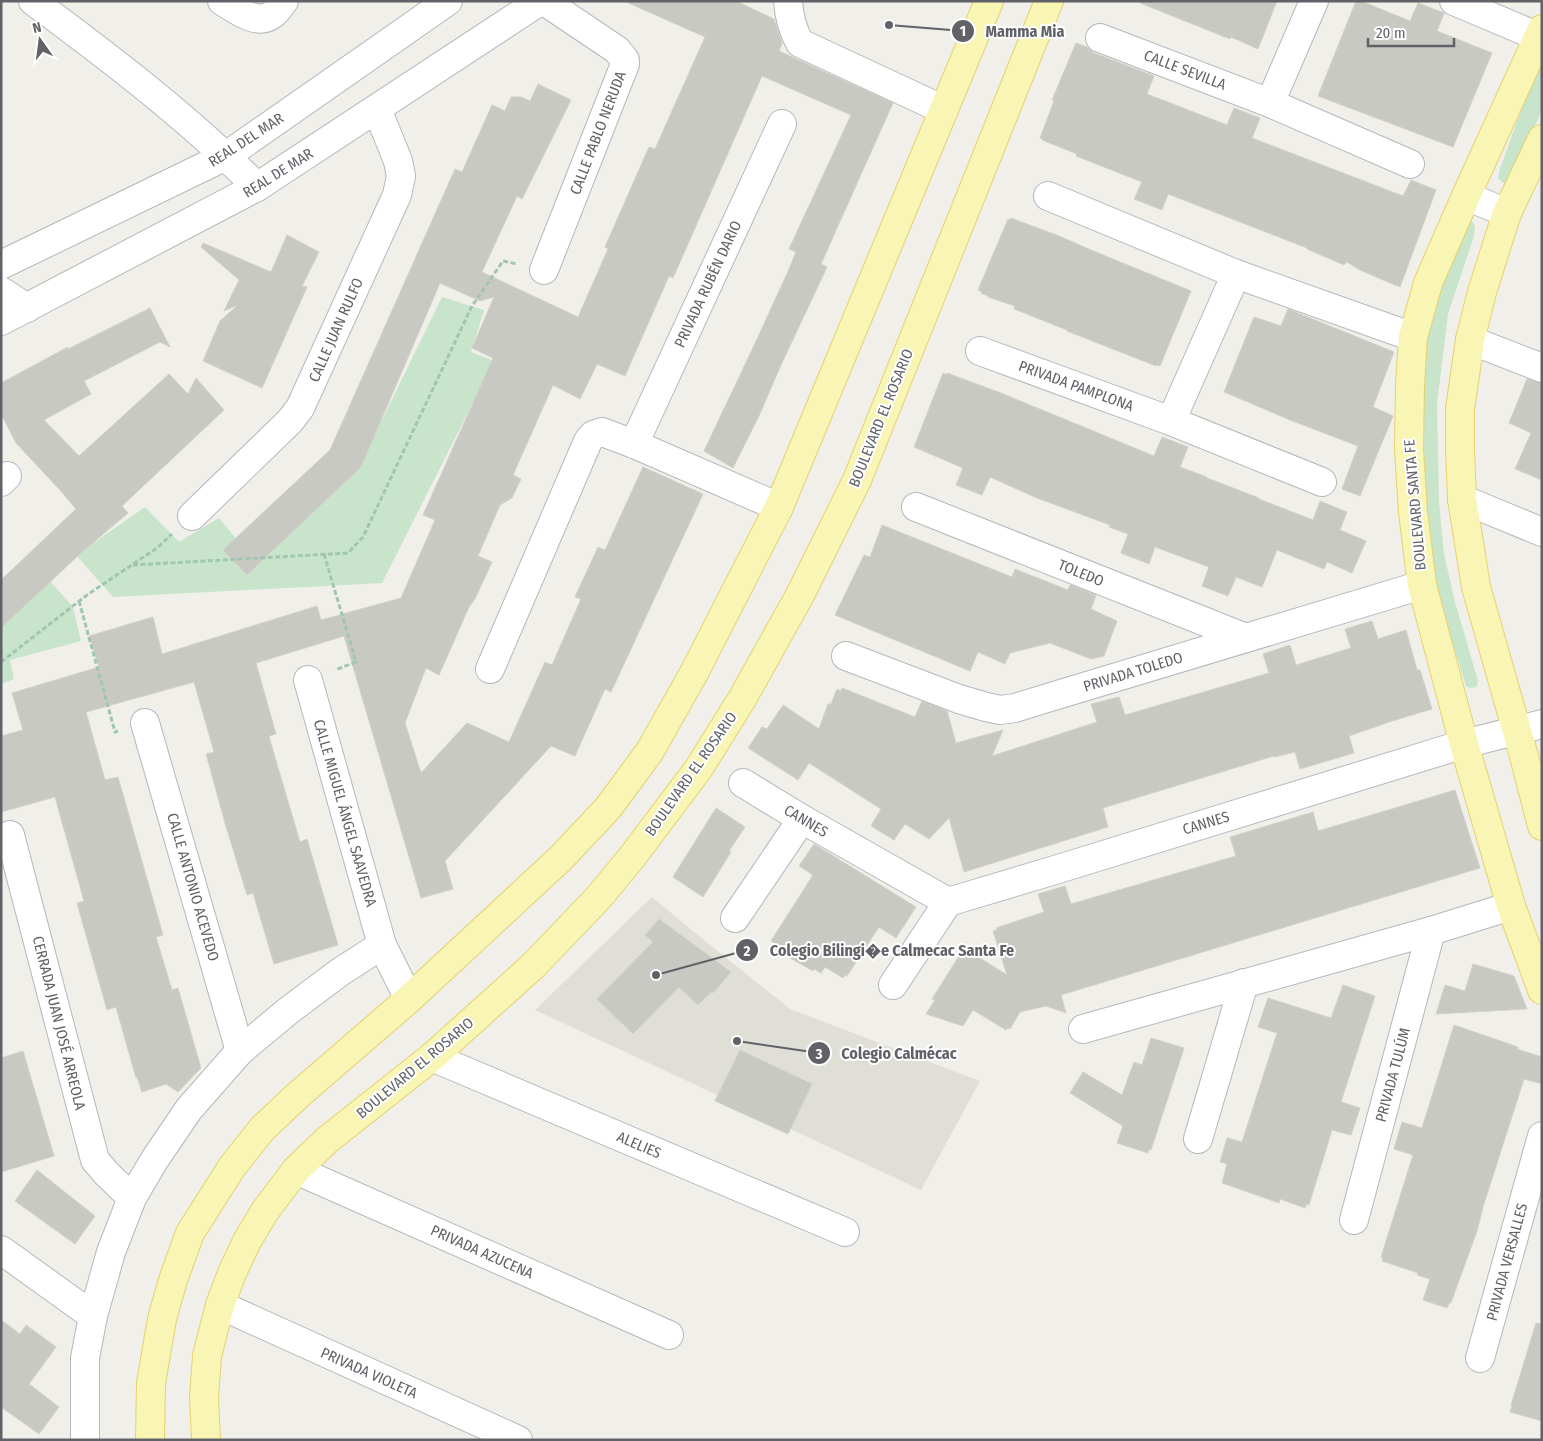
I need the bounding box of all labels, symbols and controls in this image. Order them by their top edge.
north arrow [15,15,65,65]
callout: Mamma Mia [951,15,1074,46]
scale bar [1368,15,1454,47]
text: N [31,19,43,37]
text: 1 [960,22,966,40]
text: Mamma Mia [986,22,1064,41]
text: 20 m [1376,24,1406,42]
street label: CALLE SEVILLA [1141,46,1229,94]
street label: CALLE PABLO NERUDA [566,69,630,197]
street label: REAL DEL MAR [205,109,287,171]
street label: REAL DE MAR [240,144,316,202]
street label: PRIVADA RUBÉN DARIO [671,218,745,350]
street label: CALLE JUAN RULFO [305,275,367,385]
street label: BOULEVARD EL ROSARIO [845,346,917,490]
street label: PRIVADA PAMPLONA [1016,357,1136,415]
street label: BOULEVARD SANTA FE [1400,439,1430,571]
street label: TOLEDO [1056,556,1106,590]
street label: PRIVADA TOLEDO [1081,648,1185,696]
street label: BOULEVARD EL ROSARIO [641,709,741,839]
street label: CALLE MIGUEL ÁNGEL SAAVEDRA [310,717,380,909]
street label: CANNES [781,801,831,841]
street label: CANNES [1180,807,1232,839]
street label: CALLE ANTONIO ACEVEDO [163,811,223,963]
street label: CERRADA JUAN JOSÉ ARREOLA [29,934,89,1112]
callout: Colegio Bilingi�e Calmecac Santa Fe [735,935,1024,966]
text: Colegio Bilingi�e Calmecac Santa Fe [770,941,1014,960]
text: 2 [743,942,751,960]
street label: BOULEVARD EL ROSARIO [353,1014,477,1122]
street label: PRIVADA TULÚM [1372,1026,1414,1124]
callout: Colegio Calmécac [806,1038,967,1069]
text: Colegio Calmécac [841,1044,957,1063]
text: 3 [814,1045,823,1063]
street label: ALELIES [614,1128,664,1162]
street label: PRIVADA VERSALLES [1483,1201,1531,1323]
street label: PRIVADA AZUCENA [428,1221,536,1283]
street label: PRIVADA VIOLETA [318,1344,420,1402]

